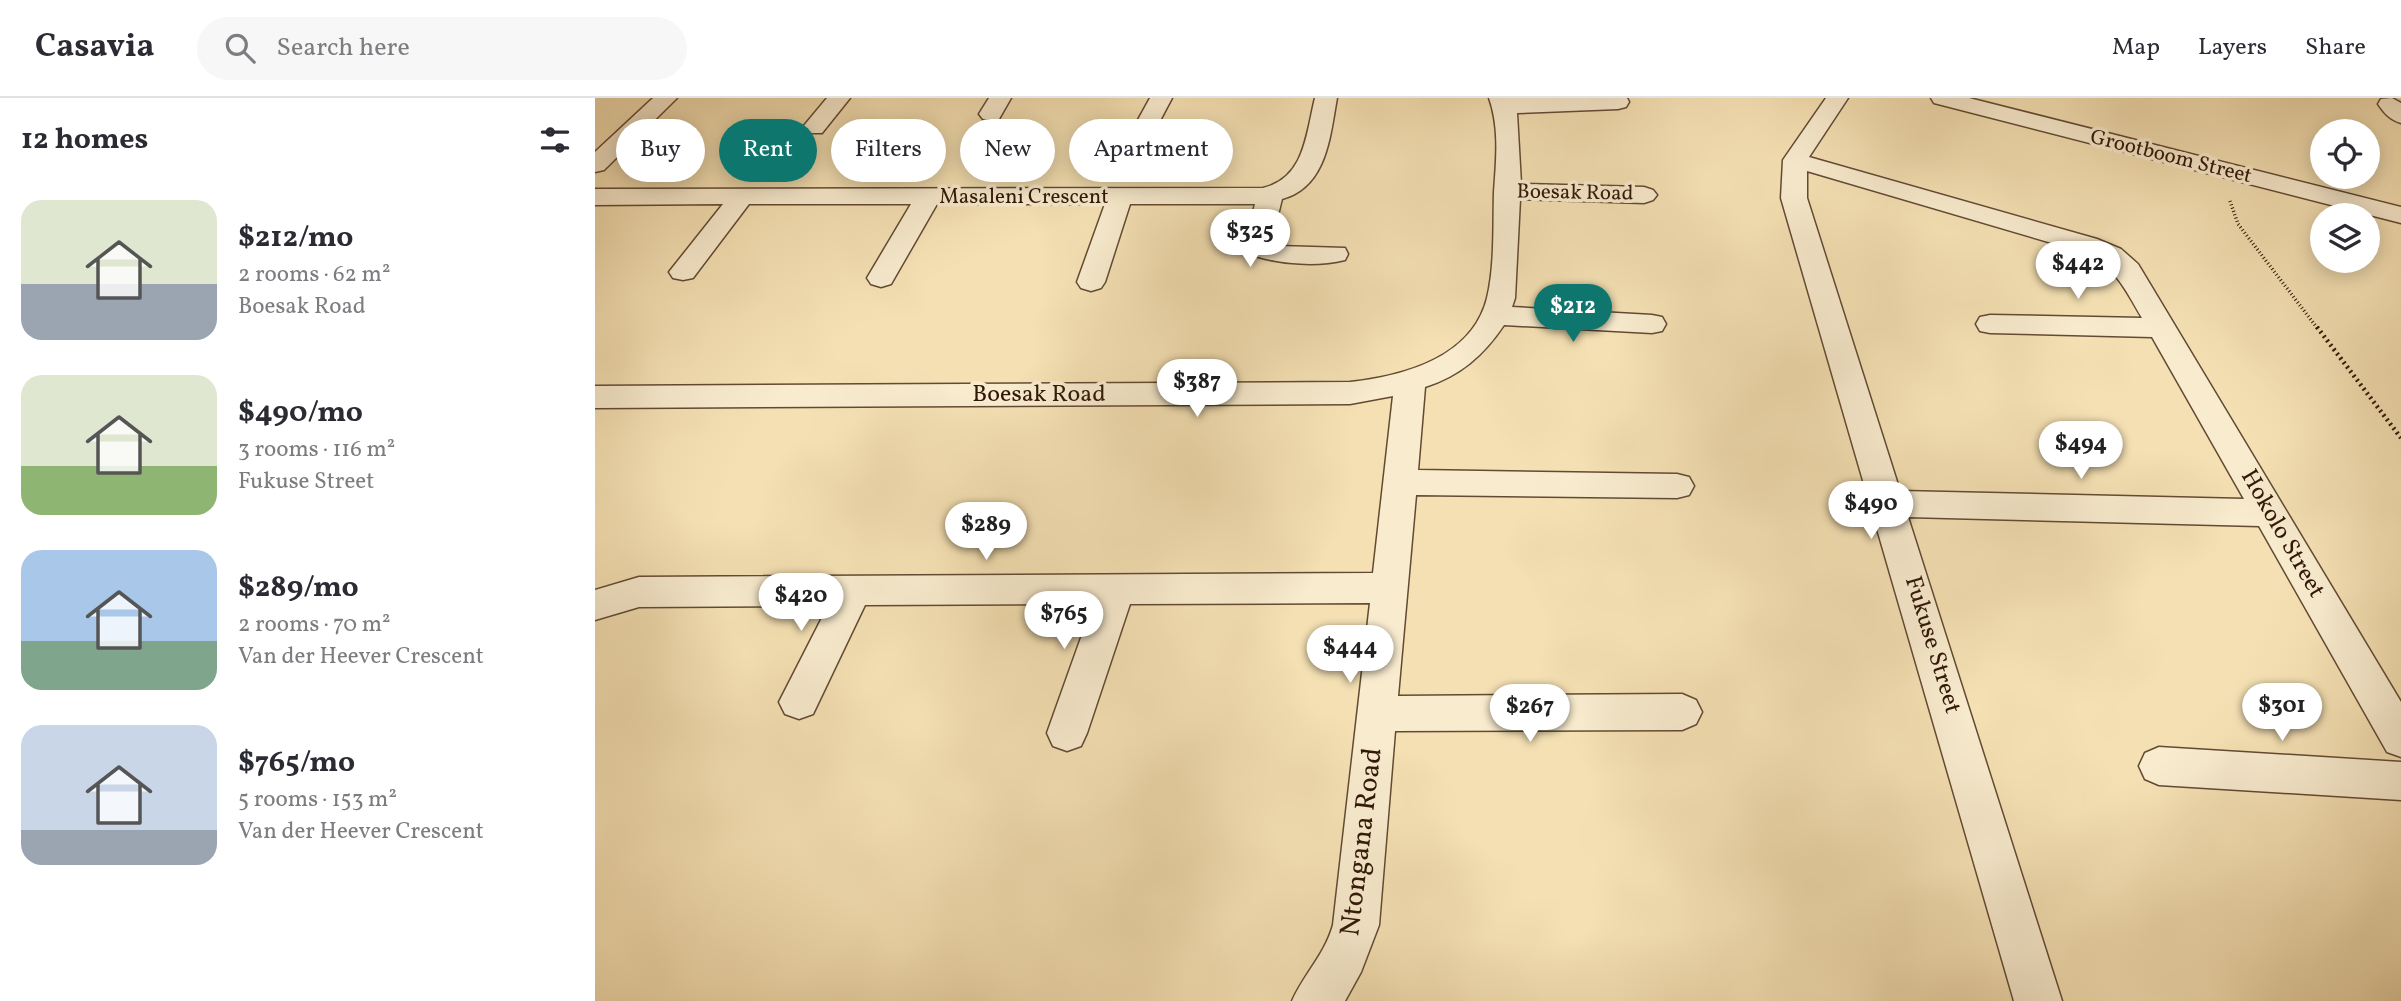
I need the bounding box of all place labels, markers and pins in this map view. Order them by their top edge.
pin: $325 [1209,209,1291,269]
pin: $442 [2037,242,2119,301]
pin: $212 [1532,285,1614,344]
pin: $387 [1156,360,1238,419]
pin: $494 [2040,422,2122,481]
pin: $490 [1830,482,1912,541]
pin: $289 [945,503,1027,562]
pin: $420 [760,574,842,633]
pin: $765 [1023,592,1105,651]
pin: $444 [1309,626,1391,685]
pin: $267 [1489,684,1571,744]
pin: $301 [2241,684,2323,743]

